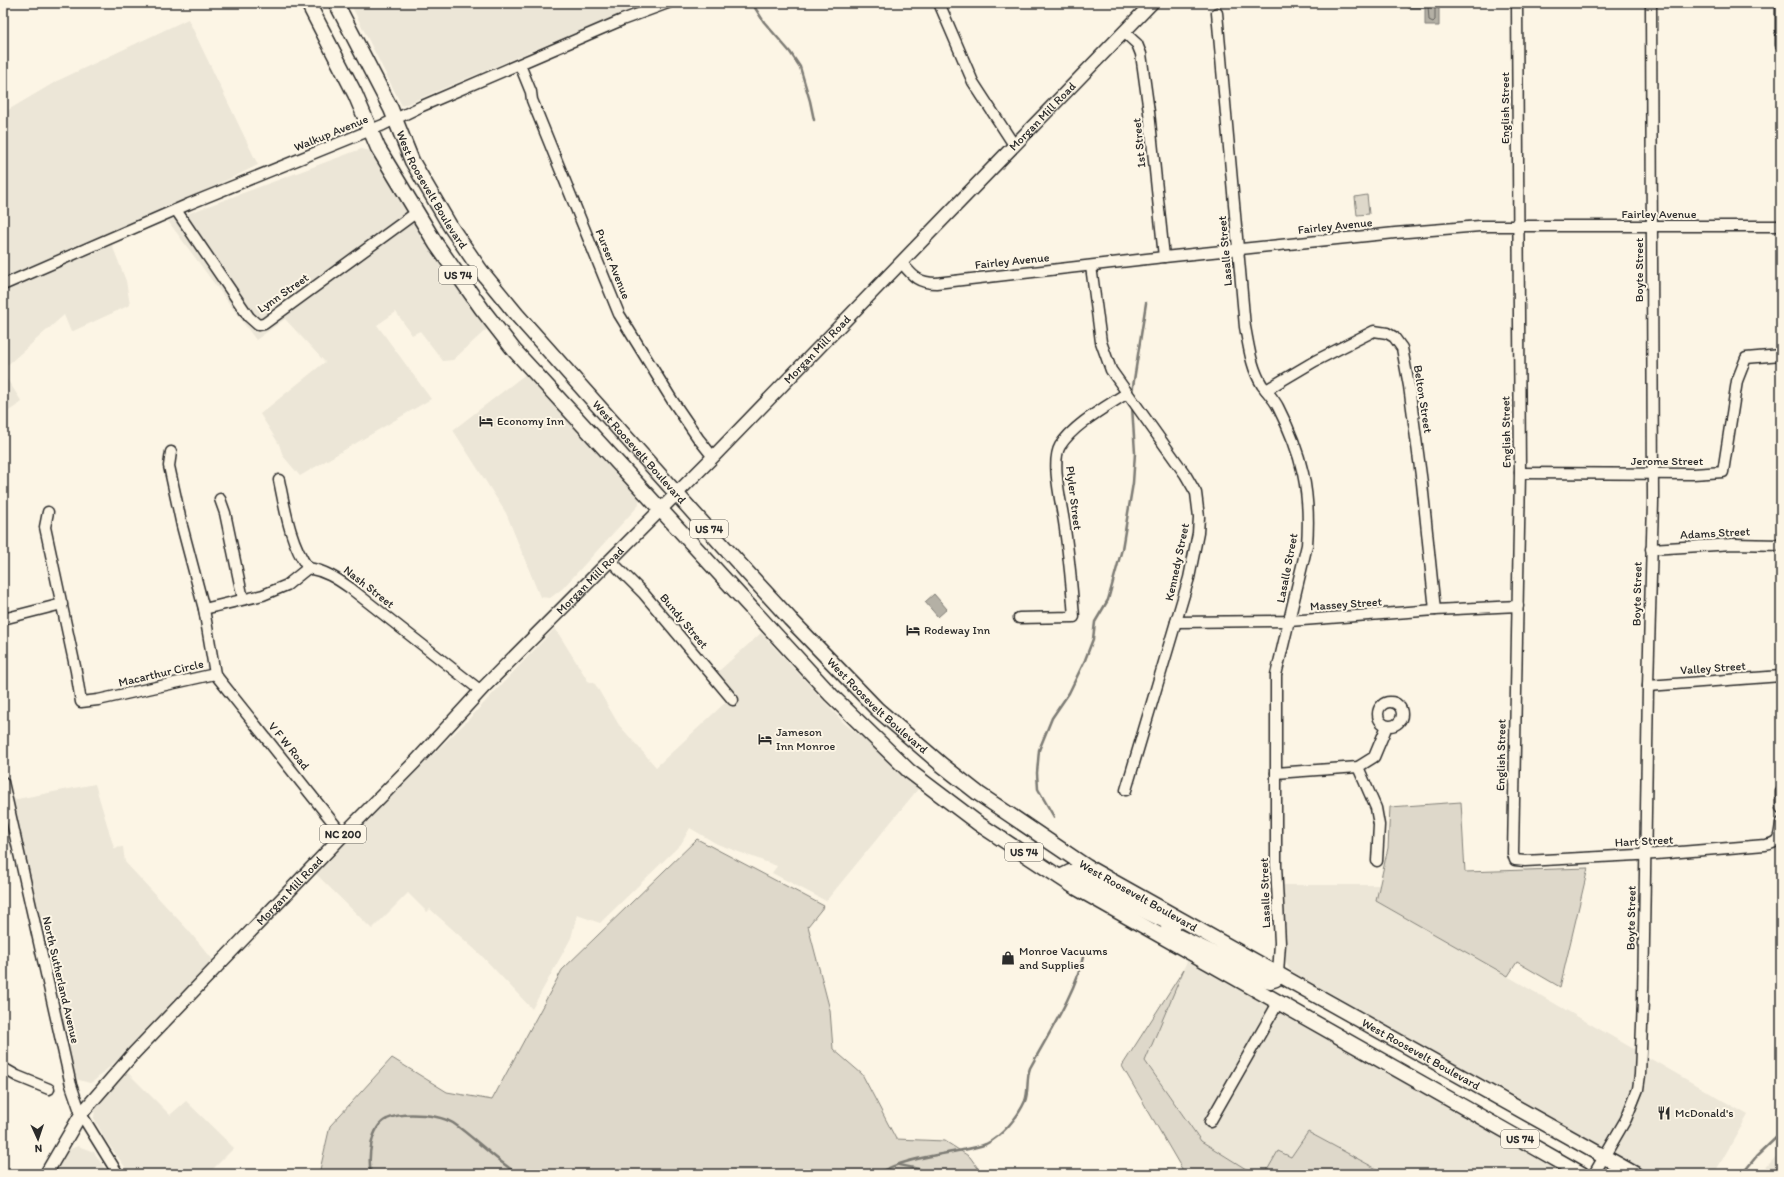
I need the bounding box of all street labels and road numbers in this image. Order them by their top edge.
street label: English Street [1498,71,1512,144]
street label: Morgan Mill Road [1006,79,1079,154]
street label: Walkup Avenue [292,112,370,154]
street label: 1st Street [1129,117,1149,169]
street label: West Roosevelt Boulevard [393,128,471,252]
street label: Fairley Avenue [1622,207,1697,221]
street label: Lasalle Street [1215,215,1235,287]
street label: Fairley Avenue [1297,215,1373,237]
street label: Purser Avenue [593,227,634,301]
street label: Boyte Street [1632,237,1646,302]
street label: Fairley Avenue [974,250,1050,272]
road number: US 74 [439,266,477,284]
street label: Lynn Street [255,270,312,316]
street label: Morgan Mill Road [781,312,854,387]
street label: Belton Street [1411,364,1435,435]
street label: English Street [1498,395,1514,468]
street label: West Roosevelt Boulevard [590,398,689,507]
street label: Jerome Street [1631,454,1704,468]
street label: Plyler Street [1063,465,1085,531]
road number: US 74 [690,520,728,538]
street label: Kennedy Street [1162,521,1192,602]
street label: Adams Street [1680,524,1751,542]
street label: Lasalle Street [1273,532,1301,604]
street label: Morgan Mill Road [553,543,627,617]
street label: Boyte Street [1629,561,1645,626]
street label: Nash Street [341,563,398,611]
street label: Bundy Street [657,591,711,652]
street label: Massey Street [1309,594,1383,614]
street label: West Roosevelt Boulevard [824,655,931,757]
street label: Macarthur Circle [117,656,205,690]
street label: Valley Street [1680,659,1747,677]
street label: English Street [1493,718,1509,791]
street label: V F W Road [265,719,313,773]
road number: NC 200 [320,825,366,843]
street label: Hart Street [1614,832,1674,850]
road number: US 74 [1005,843,1043,861]
street label: Morgan Mill Road [253,853,326,928]
street label: West Roosevelt Boulevard [1076,857,1200,935]
street label: Lasalle Street [1257,857,1273,929]
street label: Boyte Street [1623,885,1639,950]
street label: North Sutherland Avenue [40,915,82,1045]
street label: West Roosevelt Boulevard [1359,1015,1483,1093]
road number: US 74 [1501,1130,1539,1148]

